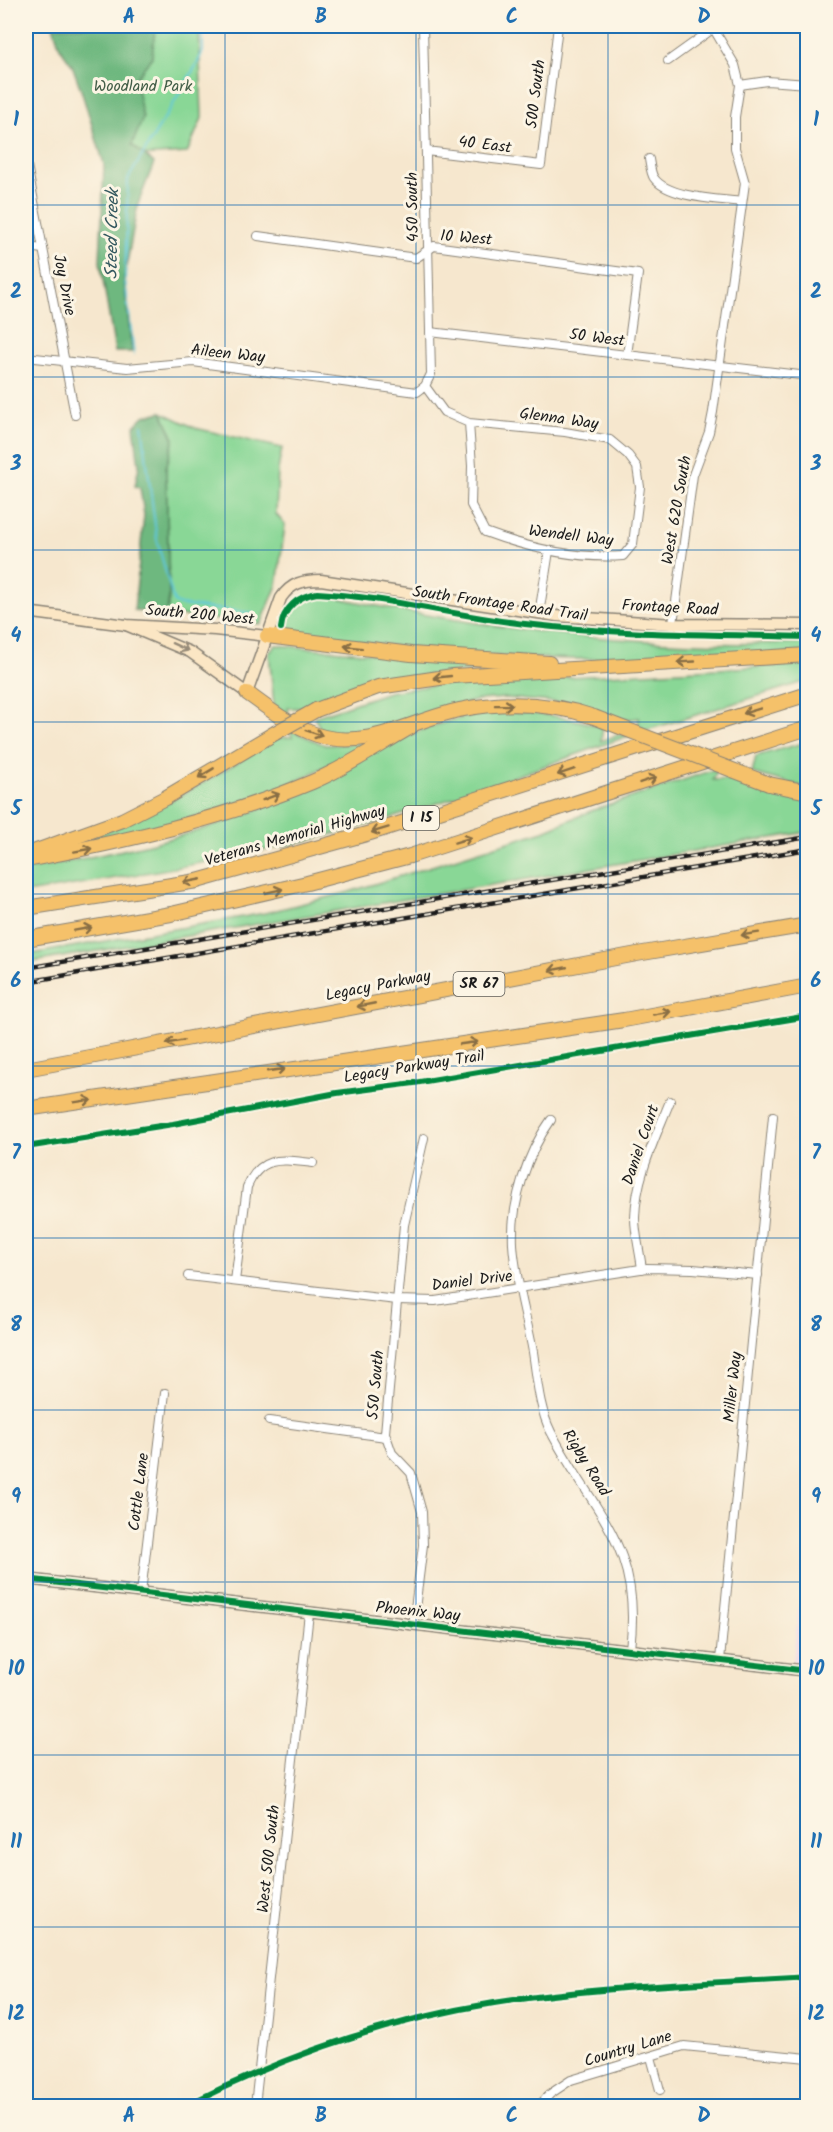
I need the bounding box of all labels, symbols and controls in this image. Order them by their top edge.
text: A [123,2,135,34]
text: B [315,2,327,34]
text: C [506,2,518,34]
text: D [697,2,711,34]
street label: 500 South [519,58,553,130]
park label: Woodland Park [94,74,193,99]
text: 1 [13,105,19,137]
text: 1 [813,105,819,137]
street label: 40 East [457,129,514,161]
street label: 450 South [400,172,426,242]
water label: Steed Creek [98,186,128,279]
street label: 10 West [439,223,494,253]
street label: Joy Drive [46,252,82,318]
text: 2 [10,277,22,309]
text: 2 [810,277,822,309]
street label: 50 West [568,322,627,354]
street label: Aileen Way [190,338,267,370]
street label: Glenna Way [518,401,601,437]
text: 3 [10,449,22,481]
text: 3 [810,449,822,481]
street label: West 620 South [655,454,699,566]
street label: Wendell Way [527,518,615,554]
street label: South Frontage Road Trail [411,579,589,629]
street label: Frontage Road [621,593,720,623]
street label: South 200 West [145,598,256,632]
text: 4 [11,621,22,653]
text: 4 [811,621,822,653]
one-way arrow [343,641,363,652]
one-way arrow [170,642,188,654]
one-way arrow [677,657,697,668]
one-way arrow [432,672,452,683]
one-way arrow [493,699,513,711]
one-way arrow [743,706,762,717]
one-way arrow [305,729,323,740]
one-way arrow [557,767,576,778]
one-way arrow [198,768,215,780]
one-way arrow [638,774,657,785]
one-way arrow [261,791,279,802]
text: 5 [10,794,23,826]
text: 5 [810,794,823,826]
street label: Veterans Memorial Highway [202,798,389,874]
road number: I 15 [403,806,439,830]
one-way arrow [371,825,390,836]
one-way arrow [453,834,472,845]
one-way arrow [73,844,92,855]
one-way arrow [183,876,202,887]
one-way arrow [264,885,284,896]
one-way arrow [73,923,93,934]
one-way arrow [740,929,760,940]
street label: Legacy Parkway [323,963,433,1008]
one-way arrow [548,964,568,975]
text: 6 [11,966,22,998]
text: 6 [811,966,822,998]
road number: SR 67 [454,972,504,996]
one-way arrow [357,1000,377,1011]
one-way arrow [651,1007,671,1018]
one-way arrow [165,1037,185,1048]
one-way arrow [459,1037,478,1048]
street label: Legacy Parkway Trail [342,1044,486,1090]
one-way arrow [266,1065,285,1076]
one-way arrow [73,1095,93,1106]
street label: Daniel Court [616,1101,667,1189]
text: 7 [11,1138,21,1170]
text: 7 [811,1138,821,1170]
street label: Daniel Drive [430,1264,514,1298]
text: 8 [10,1310,22,1342]
text: 8 [810,1310,822,1342]
street label: 550 South [361,1349,391,1421]
street label: Miller Way [717,1350,749,1423]
street label: Rigby Road [555,1425,617,1502]
street label: Cottle Lane [122,1451,156,1533]
text: 9 [11,1482,21,1514]
text: 9 [811,1482,821,1514]
street label: Phoenix Way [375,1595,462,1629]
text: 10 [8,1654,25,1686]
text: 10 [808,1654,825,1686]
street label: West 500 South [251,1804,287,1914]
text: 11 [10,1827,22,1859]
text: 11 [810,1827,822,1859]
text: 12 [7,1999,25,2031]
text: 12 [807,1999,825,2031]
street label: Country Lane [581,2024,675,2074]
text: A [123,2101,135,2132]
text: B [315,2101,327,2132]
text: C [506,2101,518,2132]
text: D [697,2101,711,2132]

